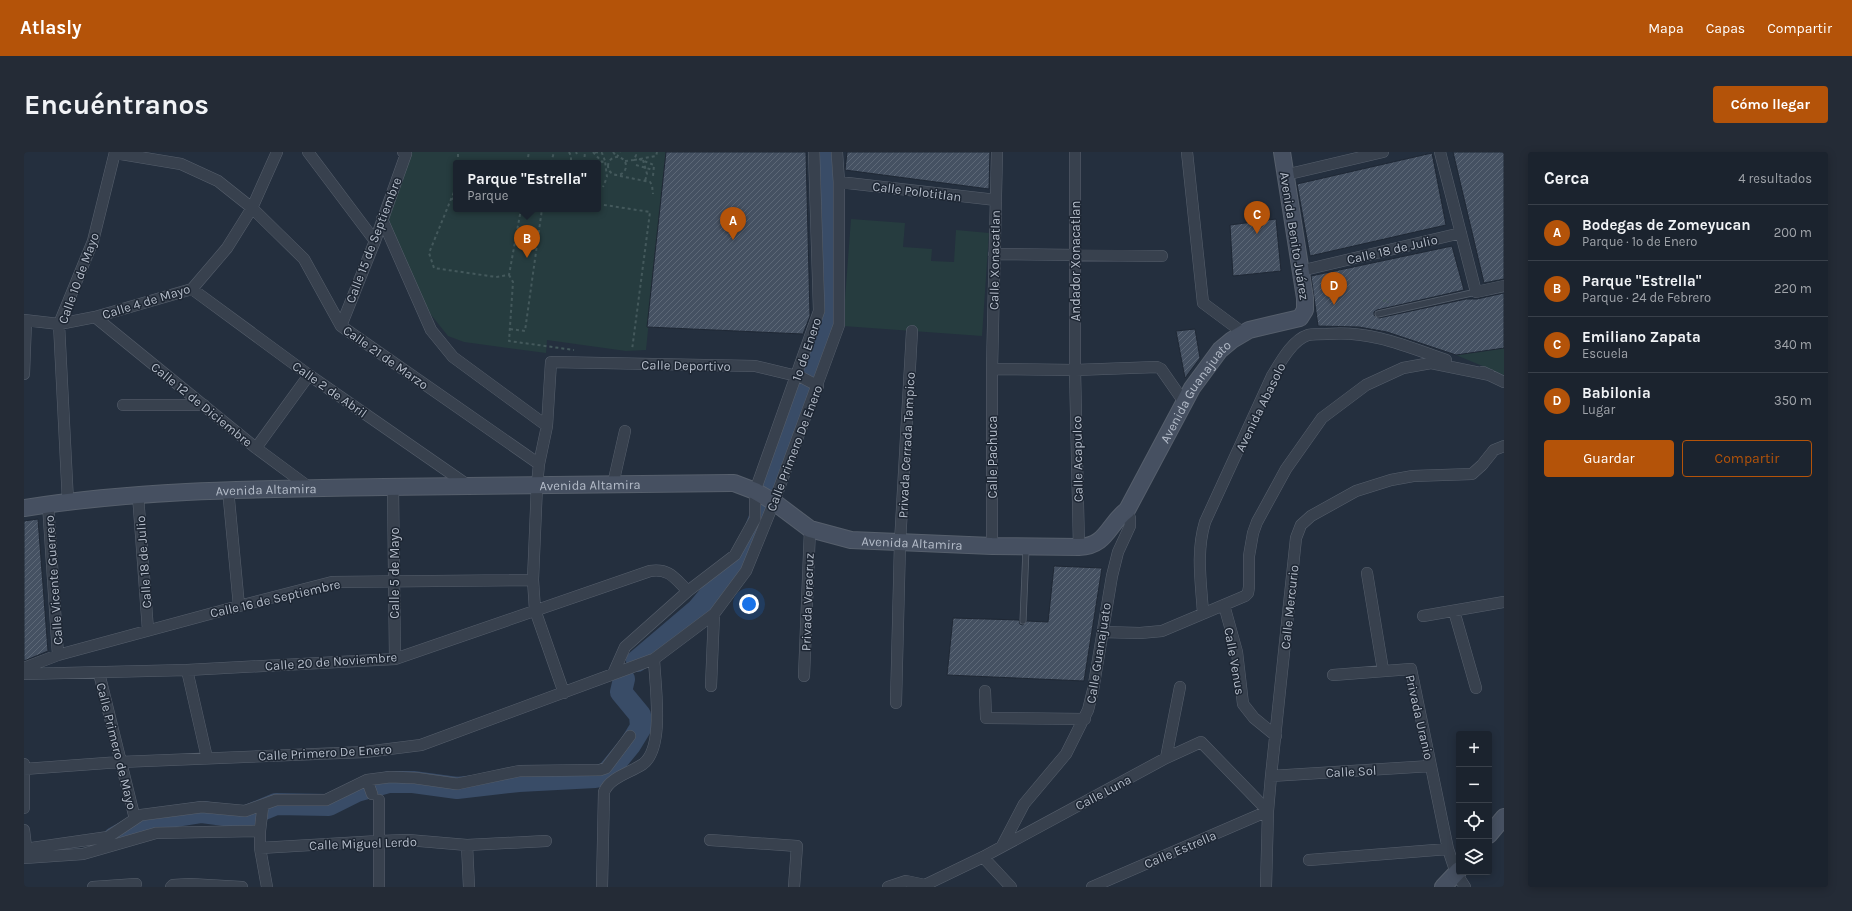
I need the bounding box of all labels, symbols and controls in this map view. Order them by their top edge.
text: Atlasly [20,17,82,39]
text: Mapa [1648,20,1684,37]
text: Capas [1706,20,1745,37]
text: Compartir [1767,20,1832,37]
button: Cómo llegar [1713,86,1828,123]
text: Encuéntranos [24,88,209,121]
popup [453,160,601,212]
text: Cerca [1544,168,1589,188]
text: Parque "Estrella" [467,170,587,188]
street label: Avenida Benito Juárez [1277,171,1312,301]
text: 4 resultados [1738,171,1812,186]
street label: Calle 15 de Septiembre [343,175,404,305]
street label: Calle Polotitlan [872,179,962,204]
text: Parque [467,188,508,203]
street label: Andador Xonacatlan [1068,201,1083,321]
pin: C [1244,201,1270,234]
pin: A [720,207,746,240]
street label: Calle Xonacatlan [986,210,1003,310]
text: Bodegas de Zomeyucan [1582,216,1751,234]
pin: B [514,225,540,258]
text: A [1553,225,1561,240]
text: 200 m [1774,225,1812,240]
street label: Calle 10 de Mayo [55,230,102,326]
street label: Calle 18 de Julio [1345,232,1439,267]
text: Parque · 1o de Enero [1582,234,1697,249]
pin: D [1321,272,1347,305]
text: Parque "Estrella" [1582,272,1702,290]
street label: Calle 4 de Mayo [100,281,192,322]
text: B [1553,281,1561,296]
text: 220 m [1774,281,1812,296]
text: Parque · 24 de Febrero [1582,290,1711,305]
street label: 1o de Enero [789,316,824,383]
street label: Calle 21 de Marzo [340,322,431,392]
text: Emiliano Zapata [1582,328,1701,346]
street label: Avenida Guanajuato [1157,337,1234,446]
text: C [1553,337,1561,352]
text: 340 m [1774,337,1812,352]
text: Escuela [1582,346,1628,361]
street label: Calle Deportivo [641,357,731,374]
street label: Calle 2 de Abril [290,358,370,421]
street label: Calle 12 de Diciembre [148,359,255,450]
street label: Avenida Abasolo [1232,360,1288,454]
street label: Privada Cerrada Tampico [895,371,918,519]
street label: Calle Primero De Enero [764,383,825,513]
text: Babilonia [1582,384,1651,402]
text: D [1553,393,1561,408]
text: 350 m [1774,393,1812,408]
text: Lugar [1582,402,1615,417]
street label: Calle Pachuca [985,416,1000,498]
street label: Calle Acapulco [1069,416,1086,502]
button: Guardar [1544,440,1674,477]
button: Compartir [1682,440,1812,477]
street label: Avenida Altamira [539,477,641,493]
street label: Avenida Altamira [215,481,317,499]
street label: Calle Vicente Guerrero [41,515,66,645]
street label: Calle 18 de Julio [133,515,154,609]
street label: Calle 5 de Mayo [387,527,402,619]
street label: Avenida Altamira [861,533,963,553]
street label: Privada Veracruz [798,553,817,651]
street label: Calle Mercurio [1278,564,1301,650]
street label: Calle 16 de Septiembre [208,576,342,621]
your location [739,594,759,614]
street label: Calle Guanajuato [1083,602,1114,704]
street label: Calle Venus [1221,626,1248,696]
street label: Calle 20 de Noviembre [265,649,398,674]
street label: Privada Uranio [1402,673,1437,761]
street label: Calle Primero de Mayo [93,681,140,811]
map controls [1456,731,1492,875]
button: + [1456,731,1492,767]
street label: Calle Primero De Enero [258,742,392,763]
street label: Calle Sol [1325,763,1377,780]
button: − [1456,767,1492,803]
street label: Calle Luna [1073,771,1134,813]
button: locate [1456,803,1492,839]
street label: Calle Estrella [1142,828,1219,871]
street label: Calle Miguel Lerdo [309,834,417,853]
button: layers [1456,839,1492,875]

